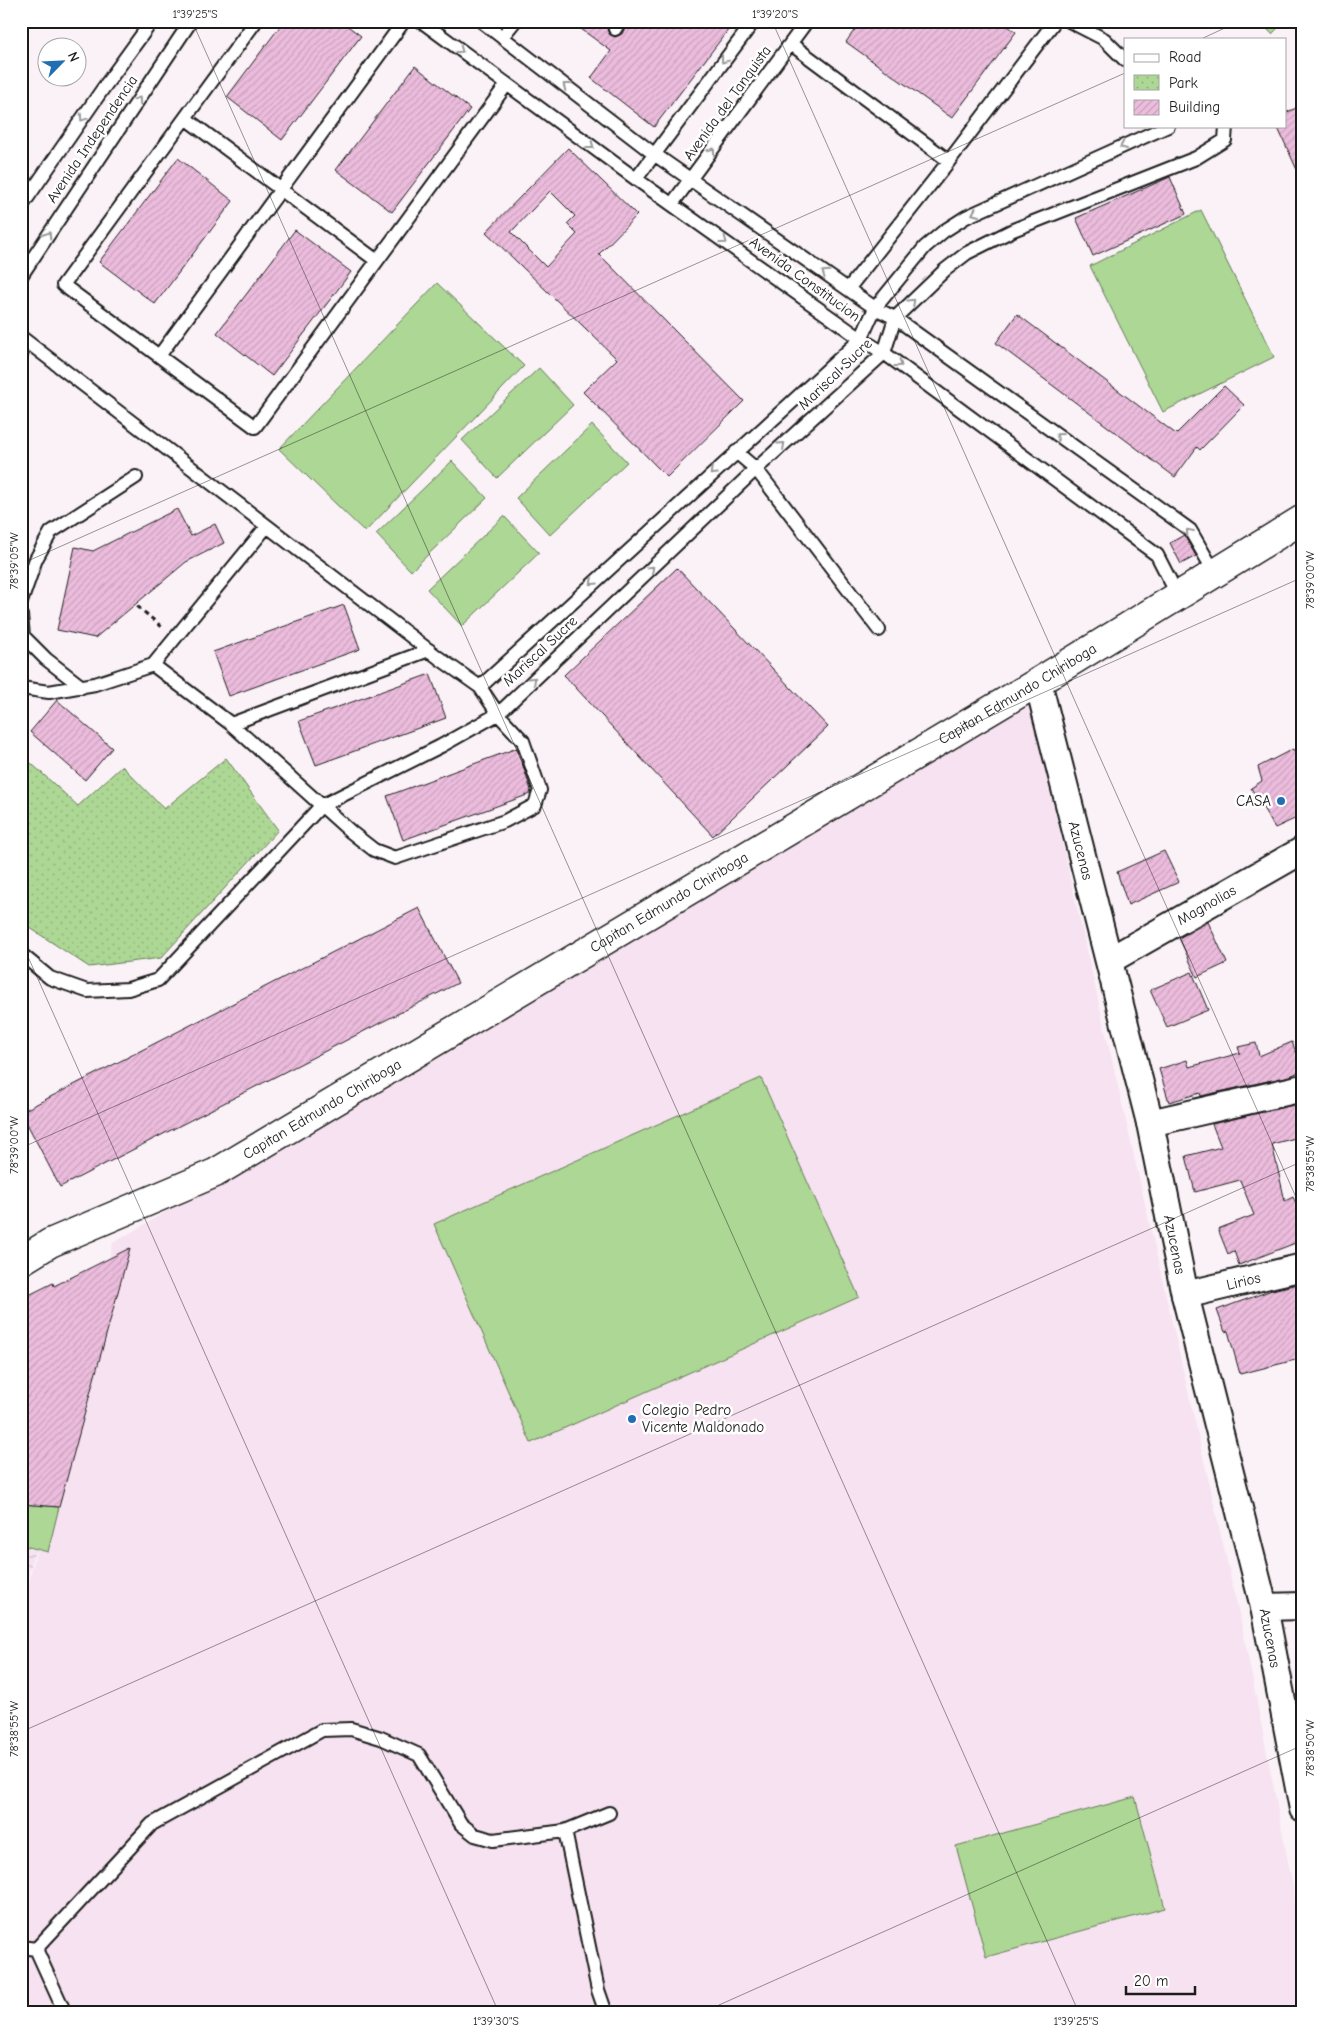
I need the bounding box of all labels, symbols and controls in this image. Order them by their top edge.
text: 1°39'25"S [172,7,218,21]
text: 1°39'20"S [752,7,798,21]
north arrow [38,38,88,88]
legend [1124,38,1286,128]
street label: Avenida del Tanquista [679,42,775,164]
one-way arrow [454,44,464,53]
text: Road [1169,48,1201,66]
text: N [64,49,83,65]
one-way arrow [722,54,730,63]
street label: Avenida Independencia [43,72,141,206]
text: Park [1169,74,1198,92]
one-way arrow [562,83,572,92]
one-way arrow [132,96,141,105]
text: Building [1169,98,1220,116]
one-way arrow [80,112,89,121]
one-way arrow [1119,140,1128,151]
one-way arrow [585,141,594,149]
one-way arrow [706,148,714,157]
one-way arrow [971,206,980,217]
one-way arrow [42,232,51,241]
street label: Avenida Constitucion [746,233,864,325]
one-way arrow [718,235,727,244]
one-way arrow [821,270,831,279]
one-way arrow [906,299,915,308]
street label: Mariscal Sucre [794,334,876,414]
one-way arrow [893,358,903,367]
one-way arrow [1055,433,1065,442]
one-way arrow [777,442,786,451]
one-way arrow [710,466,719,475]
one-way arrow [1186,529,1195,538]
text: 78°39'05"W [7,532,21,590]
text: 78°39'00"W [1303,550,1317,609]
one-way arrow [645,566,654,575]
one-way arrow [590,576,599,585]
street label: Mariscal Sucre [499,612,581,690]
street label: Capitan Edmundo Chiriboga [935,639,1100,748]
one-way arrow [527,677,536,686]
place label: CASA [1236,792,1271,810]
marker: CASA [1275,795,1287,807]
street label: Azucenas [1065,819,1097,882]
street label: Capitan Edmundo Chiriboga [587,848,751,956]
street label: Magnolias [1174,881,1239,929]
street label: Capitan Edmundo Chiriboga [240,1055,404,1163]
text: 78°39'00"W [7,1115,21,1174]
text: 78°38'55"W [1303,1135,1317,1192]
street label: Azucenas [1160,1213,1190,1276]
street label: Lirios [1225,1268,1262,1294]
place label: Colegio Pedro Vicente Maldonado [642,1401,764,1436]
marker: Colegio Pedro Vicente Maldonado [626,1413,638,1425]
street label: Azucenas [1255,1607,1285,1669]
text: 78°38'55"W [7,1700,21,1757]
text: 78°38'50"W [1303,1719,1317,1776]
scale bar [1126,1964,1195,1996]
text: 20 m [1134,1972,1168,1990]
text: 1°39'30"S [473,2014,519,2028]
text: 1°39'25"S [1053,2014,1099,2028]

